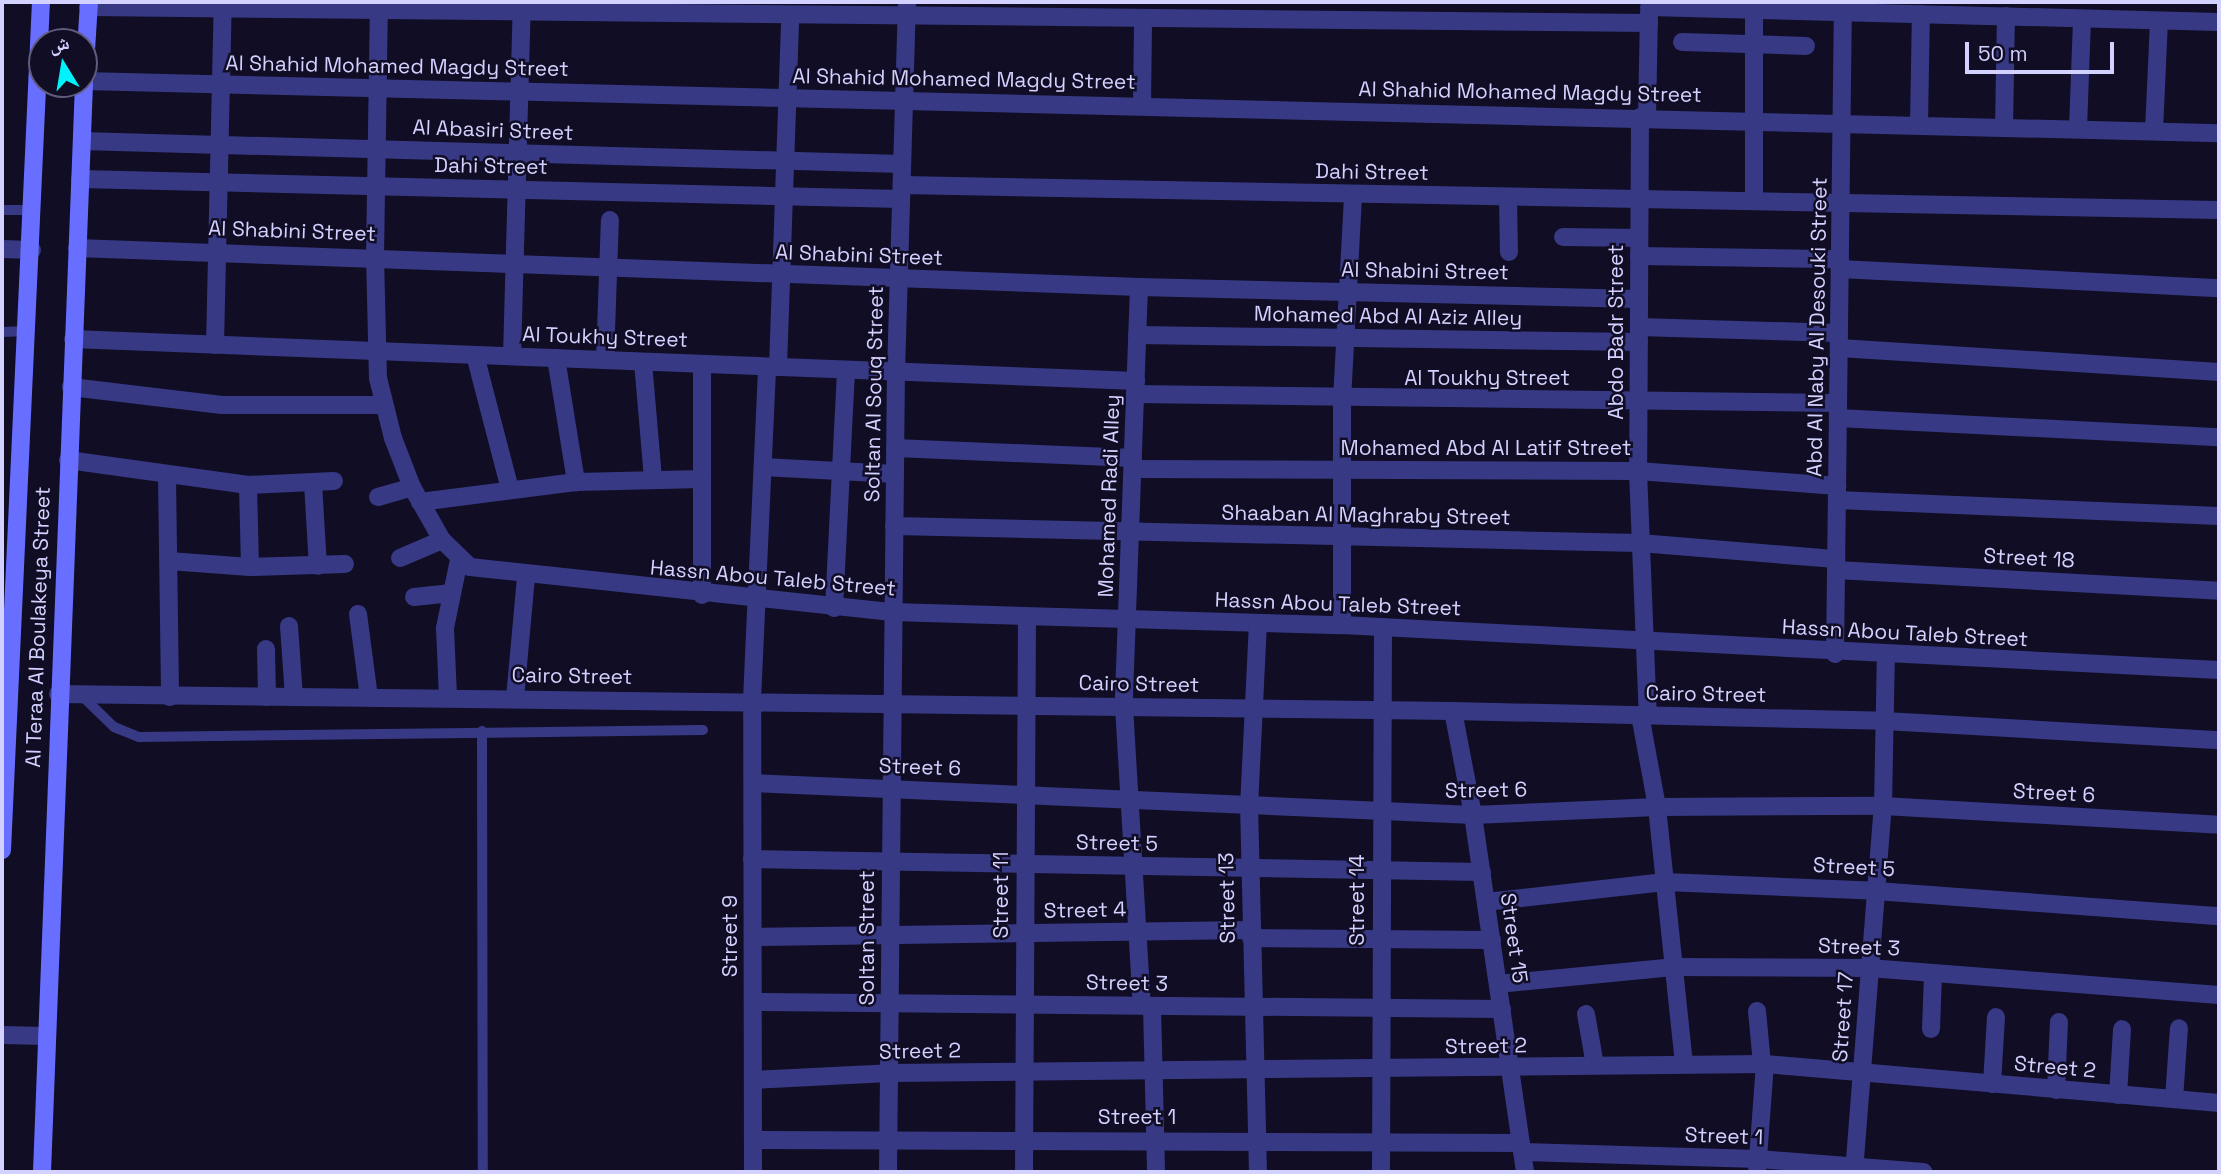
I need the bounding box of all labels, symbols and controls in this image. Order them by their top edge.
north arrow [28,28,98,98]
scale bar [1969,28,2118,72]
text: ش [47,30,72,58]
text: 50 m [1978,40,2028,67]
street label: Al Shahid Mohamed Magdy Street [225,50,569,82]
street label: Al Shahid Mohamed Magdy Street [792,63,1136,95]
street label: Al Shahid Mohamed Magdy Street [1358,76,1702,108]
street label: Al Abasiri Street [412,115,574,145]
street label: Dahi Street [434,152,548,180]
street label: Dahi Street [1315,158,1429,186]
street label: Abd Al Naby Al Desouki Street [1802,177,1832,477]
street label: Al Shabini Street [208,215,376,247]
street label: Al Shabini Street [775,239,943,271]
street label: Abdo Badr Street [1603,244,1629,420]
street label: Al Shabini Street [1341,257,1509,285]
street label: Soltan Al Souq Street [860,286,888,502]
street label: Mohamed Abd Al Aziz Alley [1253,301,1523,331]
street label: Al Toukhy Street [521,322,689,352]
street label: Al Toukhy Street [1404,365,1570,391]
street label: Mohamed Radi Alley [1093,394,1125,598]
street label: Mohamed Abd Al Latif Street [1340,435,1632,461]
street label: Al Teraa Al Boulakeya Street [20,486,56,768]
street label: Shaaban Al Maghraby Street [1221,500,1511,530]
street label: Street 18 [1983,543,2075,573]
street label: Hassn Abou Taleb Street [649,555,897,601]
street label: Hassn Abou Taleb Street [1214,587,1462,621]
street label: Hassn Abou Taleb Street [1781,614,2029,652]
street label: Cairo Street [511,662,633,690]
street label: Cairo Street [1078,670,1200,698]
street label: Cairo Street [1645,680,1767,708]
street label: Street 6 [878,753,962,781]
street label: Street 6 [1445,777,1527,803]
street label: Street 6 [2012,778,2096,808]
street label: Street 5 [1076,830,1158,856]
street label: Street 11 [988,851,1014,939]
street label: Street 13 [1214,852,1240,944]
street label: Street 5 [1812,852,1896,882]
street label: Street 14 [1344,854,1370,946]
street label: Soltan Street [854,870,880,1006]
street label: Street 15 [1495,891,1533,985]
street label: Street 9 [717,895,743,977]
street label: Street 4 [1043,897,1127,923]
street label: Street 3 [1817,933,1901,961]
street label: Street 3 [1086,970,1168,996]
street label: Street 17 [1827,971,1859,1063]
street label: Street 2 [1445,1033,1527,1059]
street label: Street 2 [879,1038,961,1064]
street label: Street 2 [2013,1051,2097,1083]
street label: Street 1 [1098,1104,1176,1130]
street label: Street 1 [1684,1122,1764,1150]

